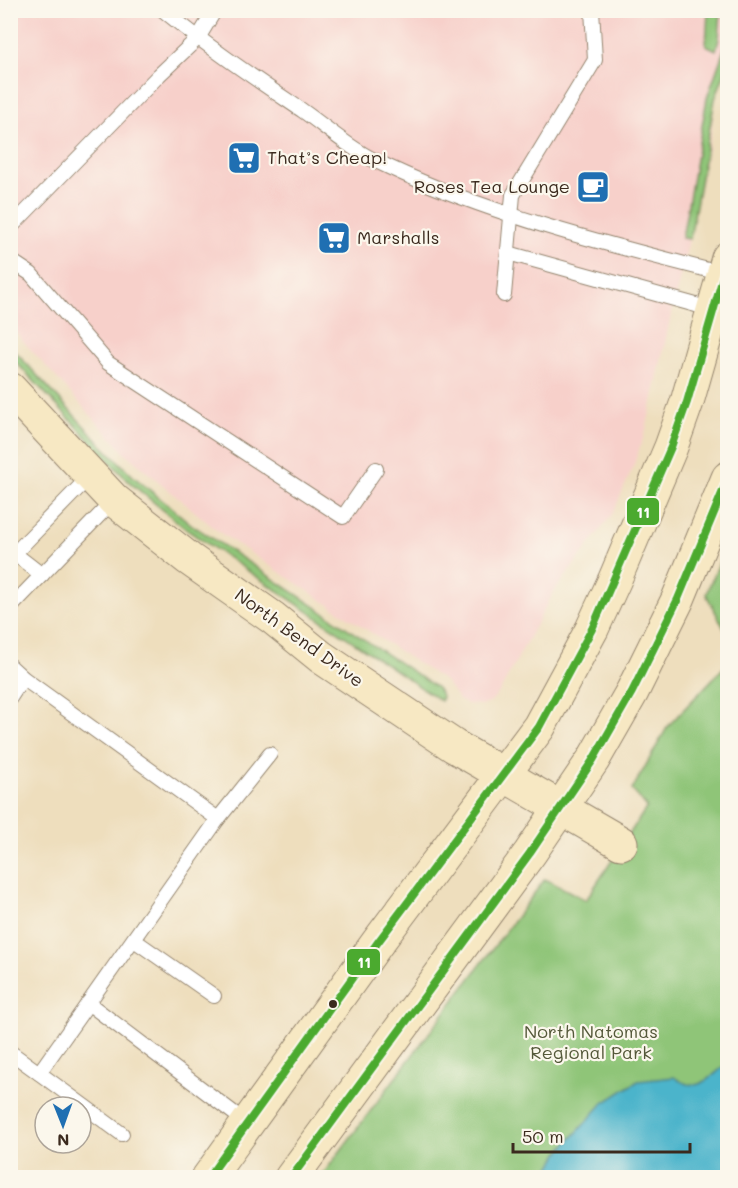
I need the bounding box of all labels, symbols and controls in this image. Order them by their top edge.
supermarket icon: That’s Cheap! [226,140,262,176]
place label: That’s Cheap! [267,145,387,169]
cafe icon: Roses Tea Lounge [575,169,611,205]
place label: Roses Tea Lounge [414,174,570,198]
supermarket icon: Marshalls [316,220,352,256]
place label: Marshalls [357,225,440,249]
line badge: 11 [626,497,660,526]
text: 11 [636,501,650,522]
street label: North Bend Drive [230,582,369,692]
line badge: 11 [346,948,381,976]
text: 11 [357,951,371,972]
unlabelled marker [327,998,339,1010]
park label: North Natomas Regional Park [524,1019,658,1064]
north arrow [33,1095,93,1155]
scale bar [513,1116,690,1154]
text: 50 m [522,1124,564,1148]
text: N [57,1130,70,1151]

